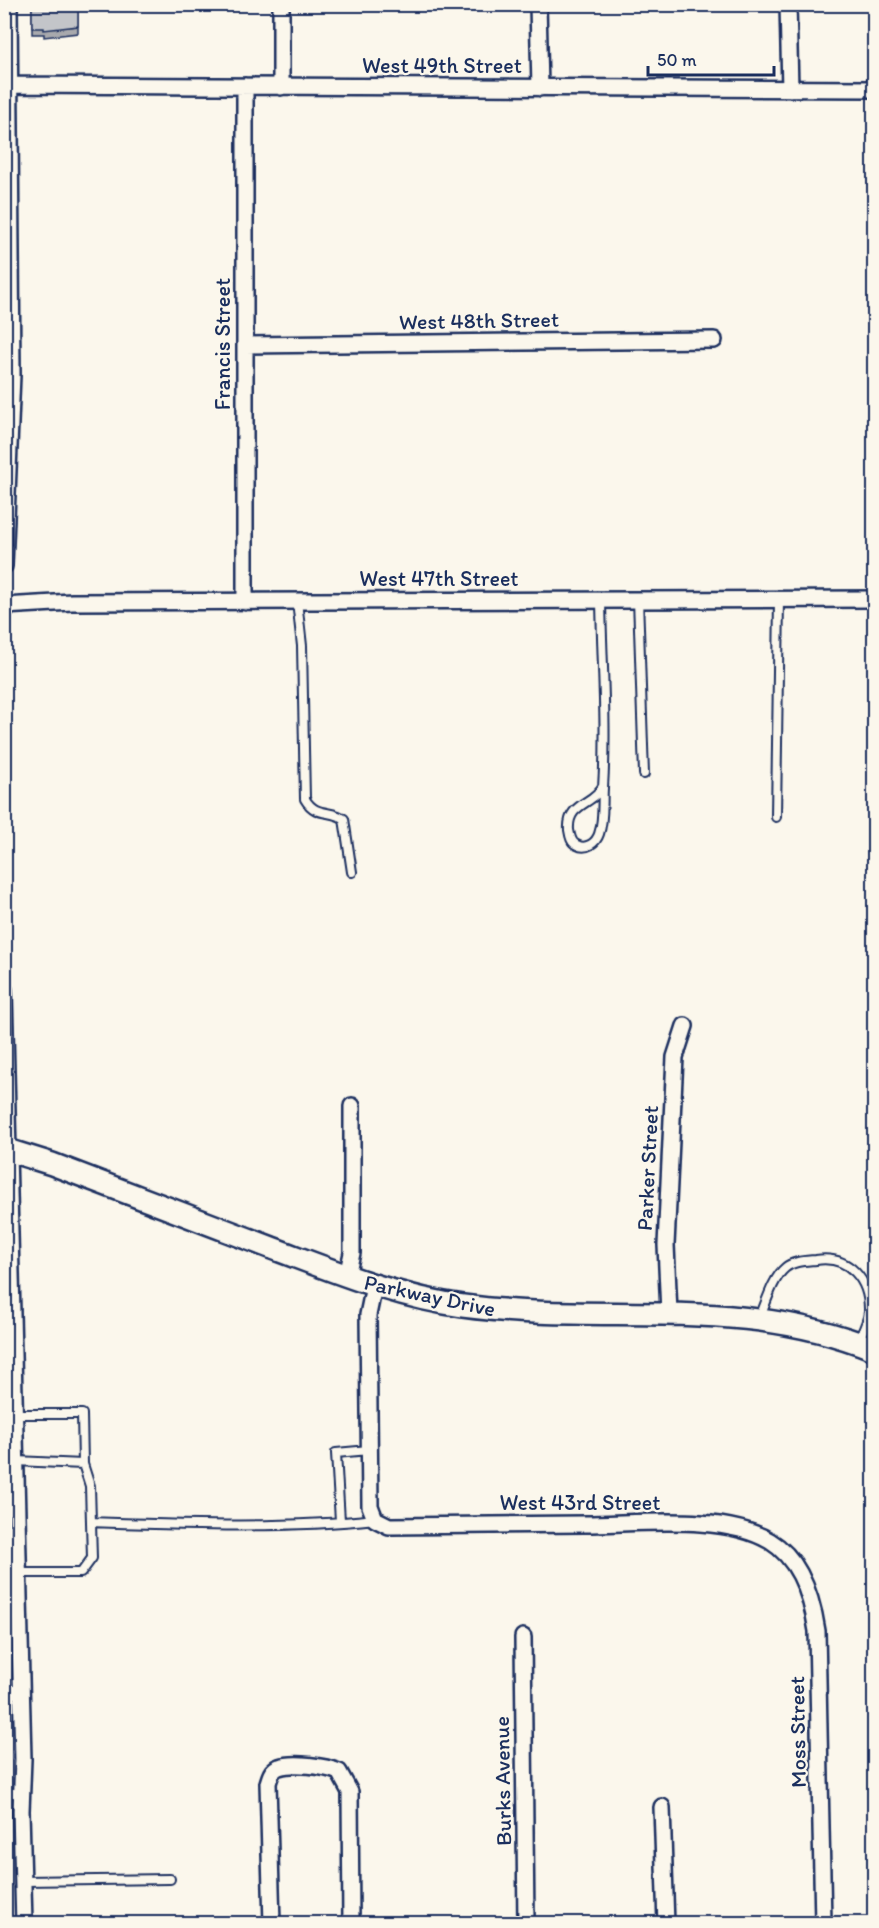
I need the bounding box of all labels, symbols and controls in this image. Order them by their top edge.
scale bar [648,39,774,77]
text: 50 m [657,49,697,71]
street label: West 49th Street [362,52,522,79]
street label: Francis Street [209,278,236,410]
street label: West 48th Street [399,306,559,335]
street label: West 47th Street [359,565,519,592]
street label: Parker Street [631,1105,664,1232]
street label: Parkway Drive [362,1268,498,1323]
street label: West 43rd Street [499,1489,661,1516]
street label: Moss Street [783,1676,812,1788]
street label: Burks Avenue [488,1716,517,1846]

